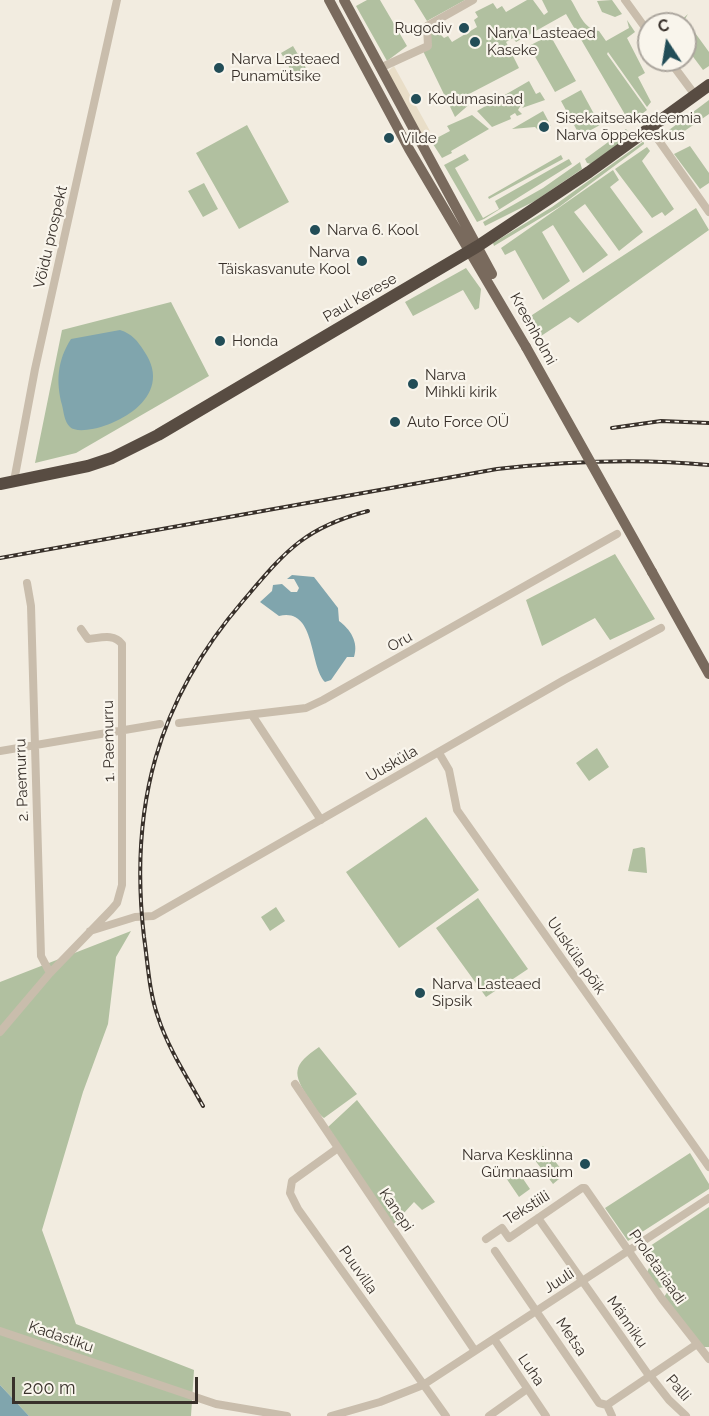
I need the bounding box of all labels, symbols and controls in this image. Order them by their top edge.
north arrow [637,12,697,72]
text: С [656,15,671,36]
place label: Rugodiv [395,19,452,37]
marker: Rugodiv [457,21,471,35]
place label: Narva Lasteaed Kaseke [487,24,596,59]
marker: Narva Lasteaed Kaseke [468,35,482,49]
place label: Narva Lasteaed Punamütsike [231,50,340,85]
marker: Narva Lasteaed Punamütsike [212,61,226,75]
place label: Kodumasinad [428,90,523,108]
marker: Kodumasinad [409,92,423,106]
place label: Sisekaitseakadeemia Narva õppekeskus [556,109,701,144]
marker: Sisekaitseakadeemia Narva õppekeskus [537,120,551,134]
place label: Vilde [401,129,437,147]
marker: Vilde [382,131,396,145]
street label: Võidu prospekt [30,184,72,290]
place label: Narva 6. Kool [327,221,419,239]
marker: Narva 6. Kool [308,223,322,237]
place label: Narva Täiskasvanute Kool [218,243,350,278]
marker: Narva Täiskasvanute Kool [355,254,369,268]
street label: Paul Kerese [320,270,400,326]
street label: Kreenholmi [506,290,560,368]
place label: Honda [232,332,278,350]
marker: Honda [213,334,227,348]
place label: Narva Mihkli kirik [425,366,497,401]
marker: Narva Mihkli kirik [406,377,420,391]
place label: Auto Force OÜ [407,413,509,431]
marker: Auto Force OÜ [388,415,402,429]
street label: Oru [385,628,415,656]
street label: 1. Paemurru [99,700,119,782]
street label: 2. Paemurru [12,738,32,822]
street label: Uusküla [363,742,421,786]
street label: Uusküla põik [543,914,609,998]
place label: Narva Lasteaed Sipsik [432,975,541,1010]
marker: Narva Lasteaed Sipsik [413,986,427,1000]
place label: Narva Kesklinna Gümnaasium [462,1146,573,1181]
marker: Narva Kesklinna Gümnaasium [578,1157,592,1171]
street label: Kanepi [375,1185,417,1235]
street label: Tekstiili [501,1187,553,1229]
street label: Proletariaadi [625,1226,689,1308]
street label: Puuvilla [335,1242,381,1298]
street label: Juuli [541,1265,577,1297]
street label: Männiku [603,1293,651,1351]
street label: Metsa [552,1314,590,1360]
street label: Kadastiku [26,1317,96,1357]
street label: Luha [514,1351,548,1389]
scale bar [15,1365,201,1403]
street label: Palli [662,1371,694,1405]
text: 200 m [23,1377,76,1398]

